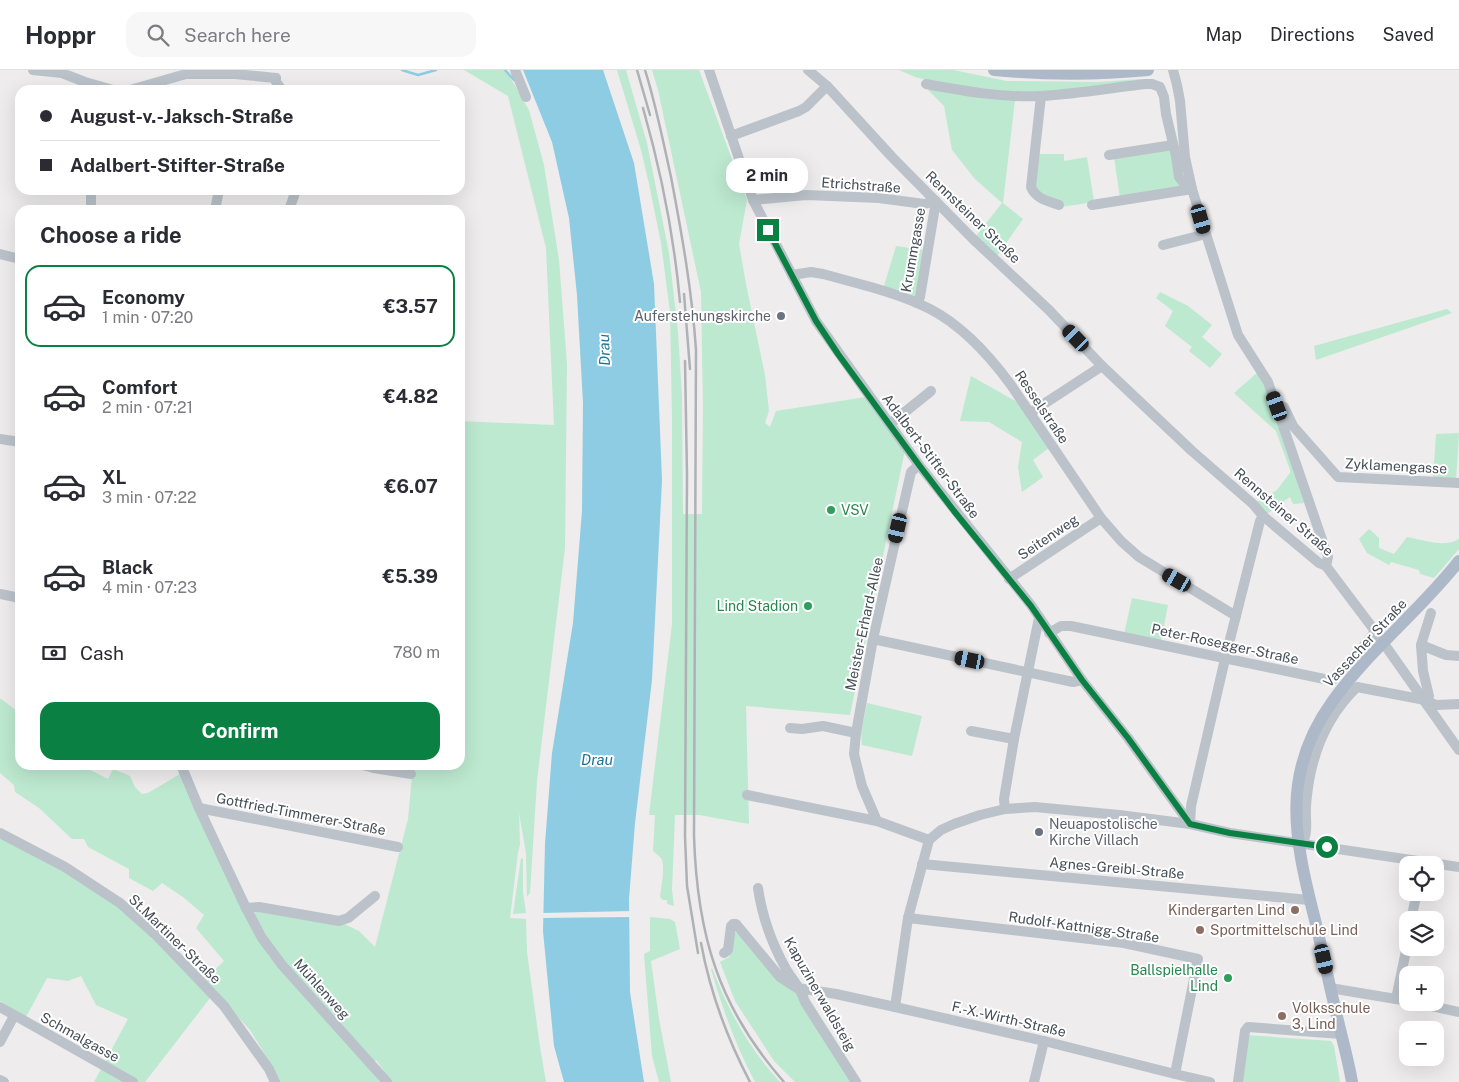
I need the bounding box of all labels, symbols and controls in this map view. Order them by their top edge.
search box [126,12,476,57]
text: Hoppr [25,21,96,49]
icon: search [144,21,172,49]
text: Search here [184,24,291,46]
text: Map [1205,24,1242,45]
text: Directions [1270,24,1355,45]
text: Saved [1383,24,1434,45]
text: August-v.-Jaksch-Straße [70,105,293,127]
text: Adalbert-Stifter-Straße [70,154,285,176]
callout: 2 min [727,158,809,192]
text: 2 min [746,166,788,185]
street label: Rennsteiner Straße [922,168,1024,266]
street label: Etrichstraße [821,174,901,196]
car [1189,203,1212,235]
street label: Krummgasse [898,206,928,294]
route end [757,219,779,241]
text: Choose a ride [40,222,182,248]
icon: car [42,284,87,329]
text: Economy [102,286,185,308]
text: €3.57 [383,295,438,317]
text: 1 min · 07:20 [102,308,193,327]
place label: Auferstehungskirche [634,308,771,324]
marker: Auferstehungskirche [775,310,787,322]
car [1060,322,1091,354]
water label: Drau [595,334,613,366]
street label: Resselstraße [1012,367,1072,447]
icon: car [42,374,87,419]
text: Comfort [102,376,178,398]
text: €4.82 [383,385,438,407]
car [1264,389,1289,423]
street label: Adalbert-Stifter-Straße [879,391,983,521]
text: 2 min · 07:21 [102,398,193,417]
street label: Zyklamengasse [1344,455,1448,477]
icon: car [42,464,87,509]
street label: Rennsteiner Straße [1231,465,1337,559]
text: XL [102,466,127,488]
text: €6.07 [384,475,438,497]
text: 3 min · 07:22 [102,488,197,507]
place label: VSV [841,502,869,518]
marker: VSV [825,504,837,516]
street label: Seitenweg [1015,511,1081,563]
car [887,512,908,544]
icon: car [42,554,87,599]
text: Black [102,556,153,578]
street label: Meister-Erhard-Allee [842,556,886,692]
text: €5.39 [383,565,438,587]
car [1160,566,1193,594]
text: 4 min · 07:23 [102,578,197,597]
street label: Vassacher Straße [1320,596,1410,690]
place label: Lind Stadion [716,598,798,614]
marker: Lind Stadion [802,600,814,612]
street label: Peter-Rosegger-Straße [1150,621,1300,667]
icon: cash [40,639,68,667]
text: Cash [80,642,124,664]
text: 780 m [393,643,440,662]
car [953,650,986,670]
button: Confirm [40,702,440,760]
water label: Drau [581,751,613,768]
street label: Gottfried-Timmerer-Straße [215,790,387,838]
place label: Neuapostolische Kirche Villach [1049,816,1158,848]
marker: Neuapostolische Kirche Villach [1033,826,1045,838]
route start [1316,836,1338,858]
street label: Agnes-Greibl-Straße [1049,854,1185,882]
map controls [1399,856,1444,1066]
button: locate [1399,856,1444,901]
street label: St.Martiner-Straße [126,891,224,987]
place label: Kindergarten Lind [1168,902,1285,918]
marker: Kindergarten Lind [1289,904,1301,916]
street label: Rudolf-Kattnigg-Straße [1007,908,1161,946]
button: layers [1399,911,1444,956]
place label: Sportmittelschule Lind [1210,922,1358,938]
marker: Sportmittelschule Lind [1194,924,1206,936]
street label: Kapuzinerwaldsteig [781,934,859,1054]
car [1313,943,1334,975]
street label: Mühlenweg [291,956,353,1023]
place label: Ballspielhalle Lind [1130,962,1218,994]
button: + [1399,966,1444,1011]
marker: Ballspielhalle Lind [1222,972,1234,984]
street label: F.-X.-Wirth-Straße [950,998,1068,1040]
place label: Volksschule 3, Lind [1292,1000,1370,1032]
street label: Schmalgasse [38,1009,122,1065]
marker: Volksschule 3, Lind [1276,1010,1288,1022]
button: − [1399,1021,1444,1066]

